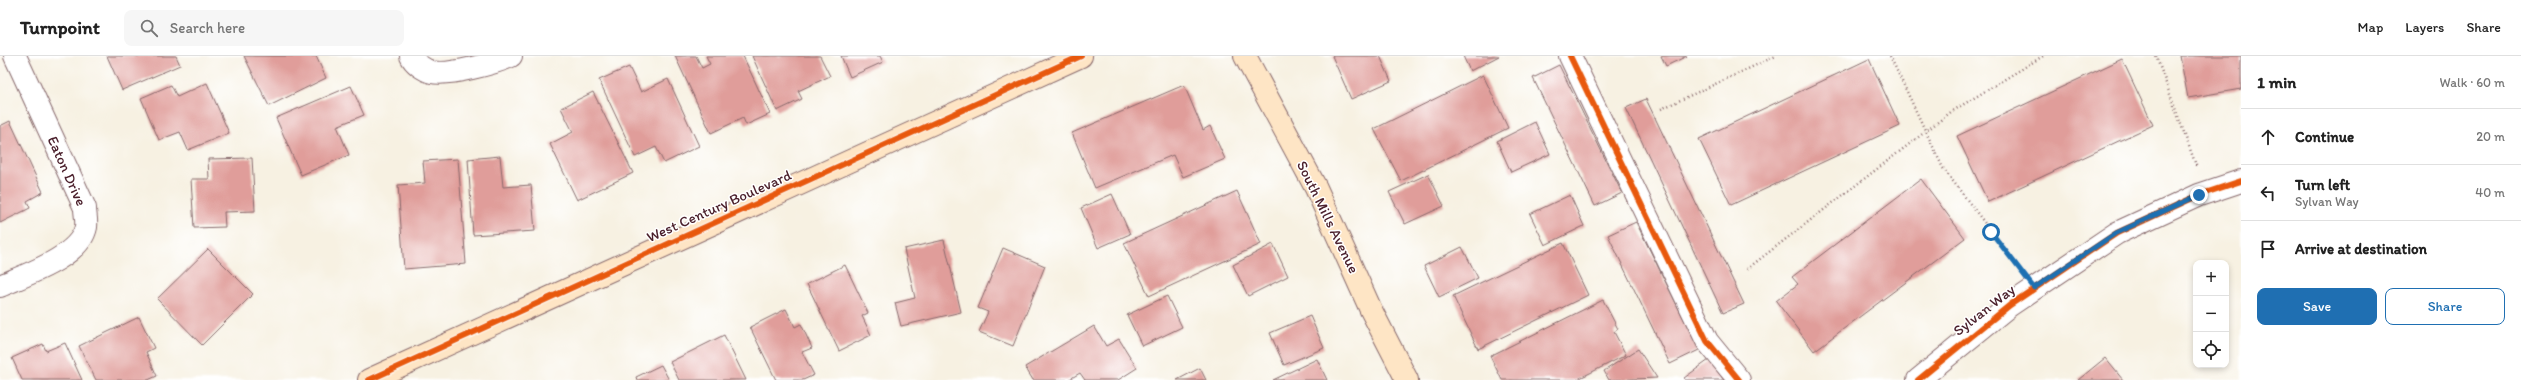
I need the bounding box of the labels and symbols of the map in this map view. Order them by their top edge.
street label: Eaton Drive [44,133,90,209]
street label: South Mills Avenue [1293,158,1363,276]
street label: West Century Boulevard [644,166,795,246]
route end [2190,186,2208,204]
route start [1982,223,2000,241]
street label: Sylvan Way [1950,280,2018,340]

